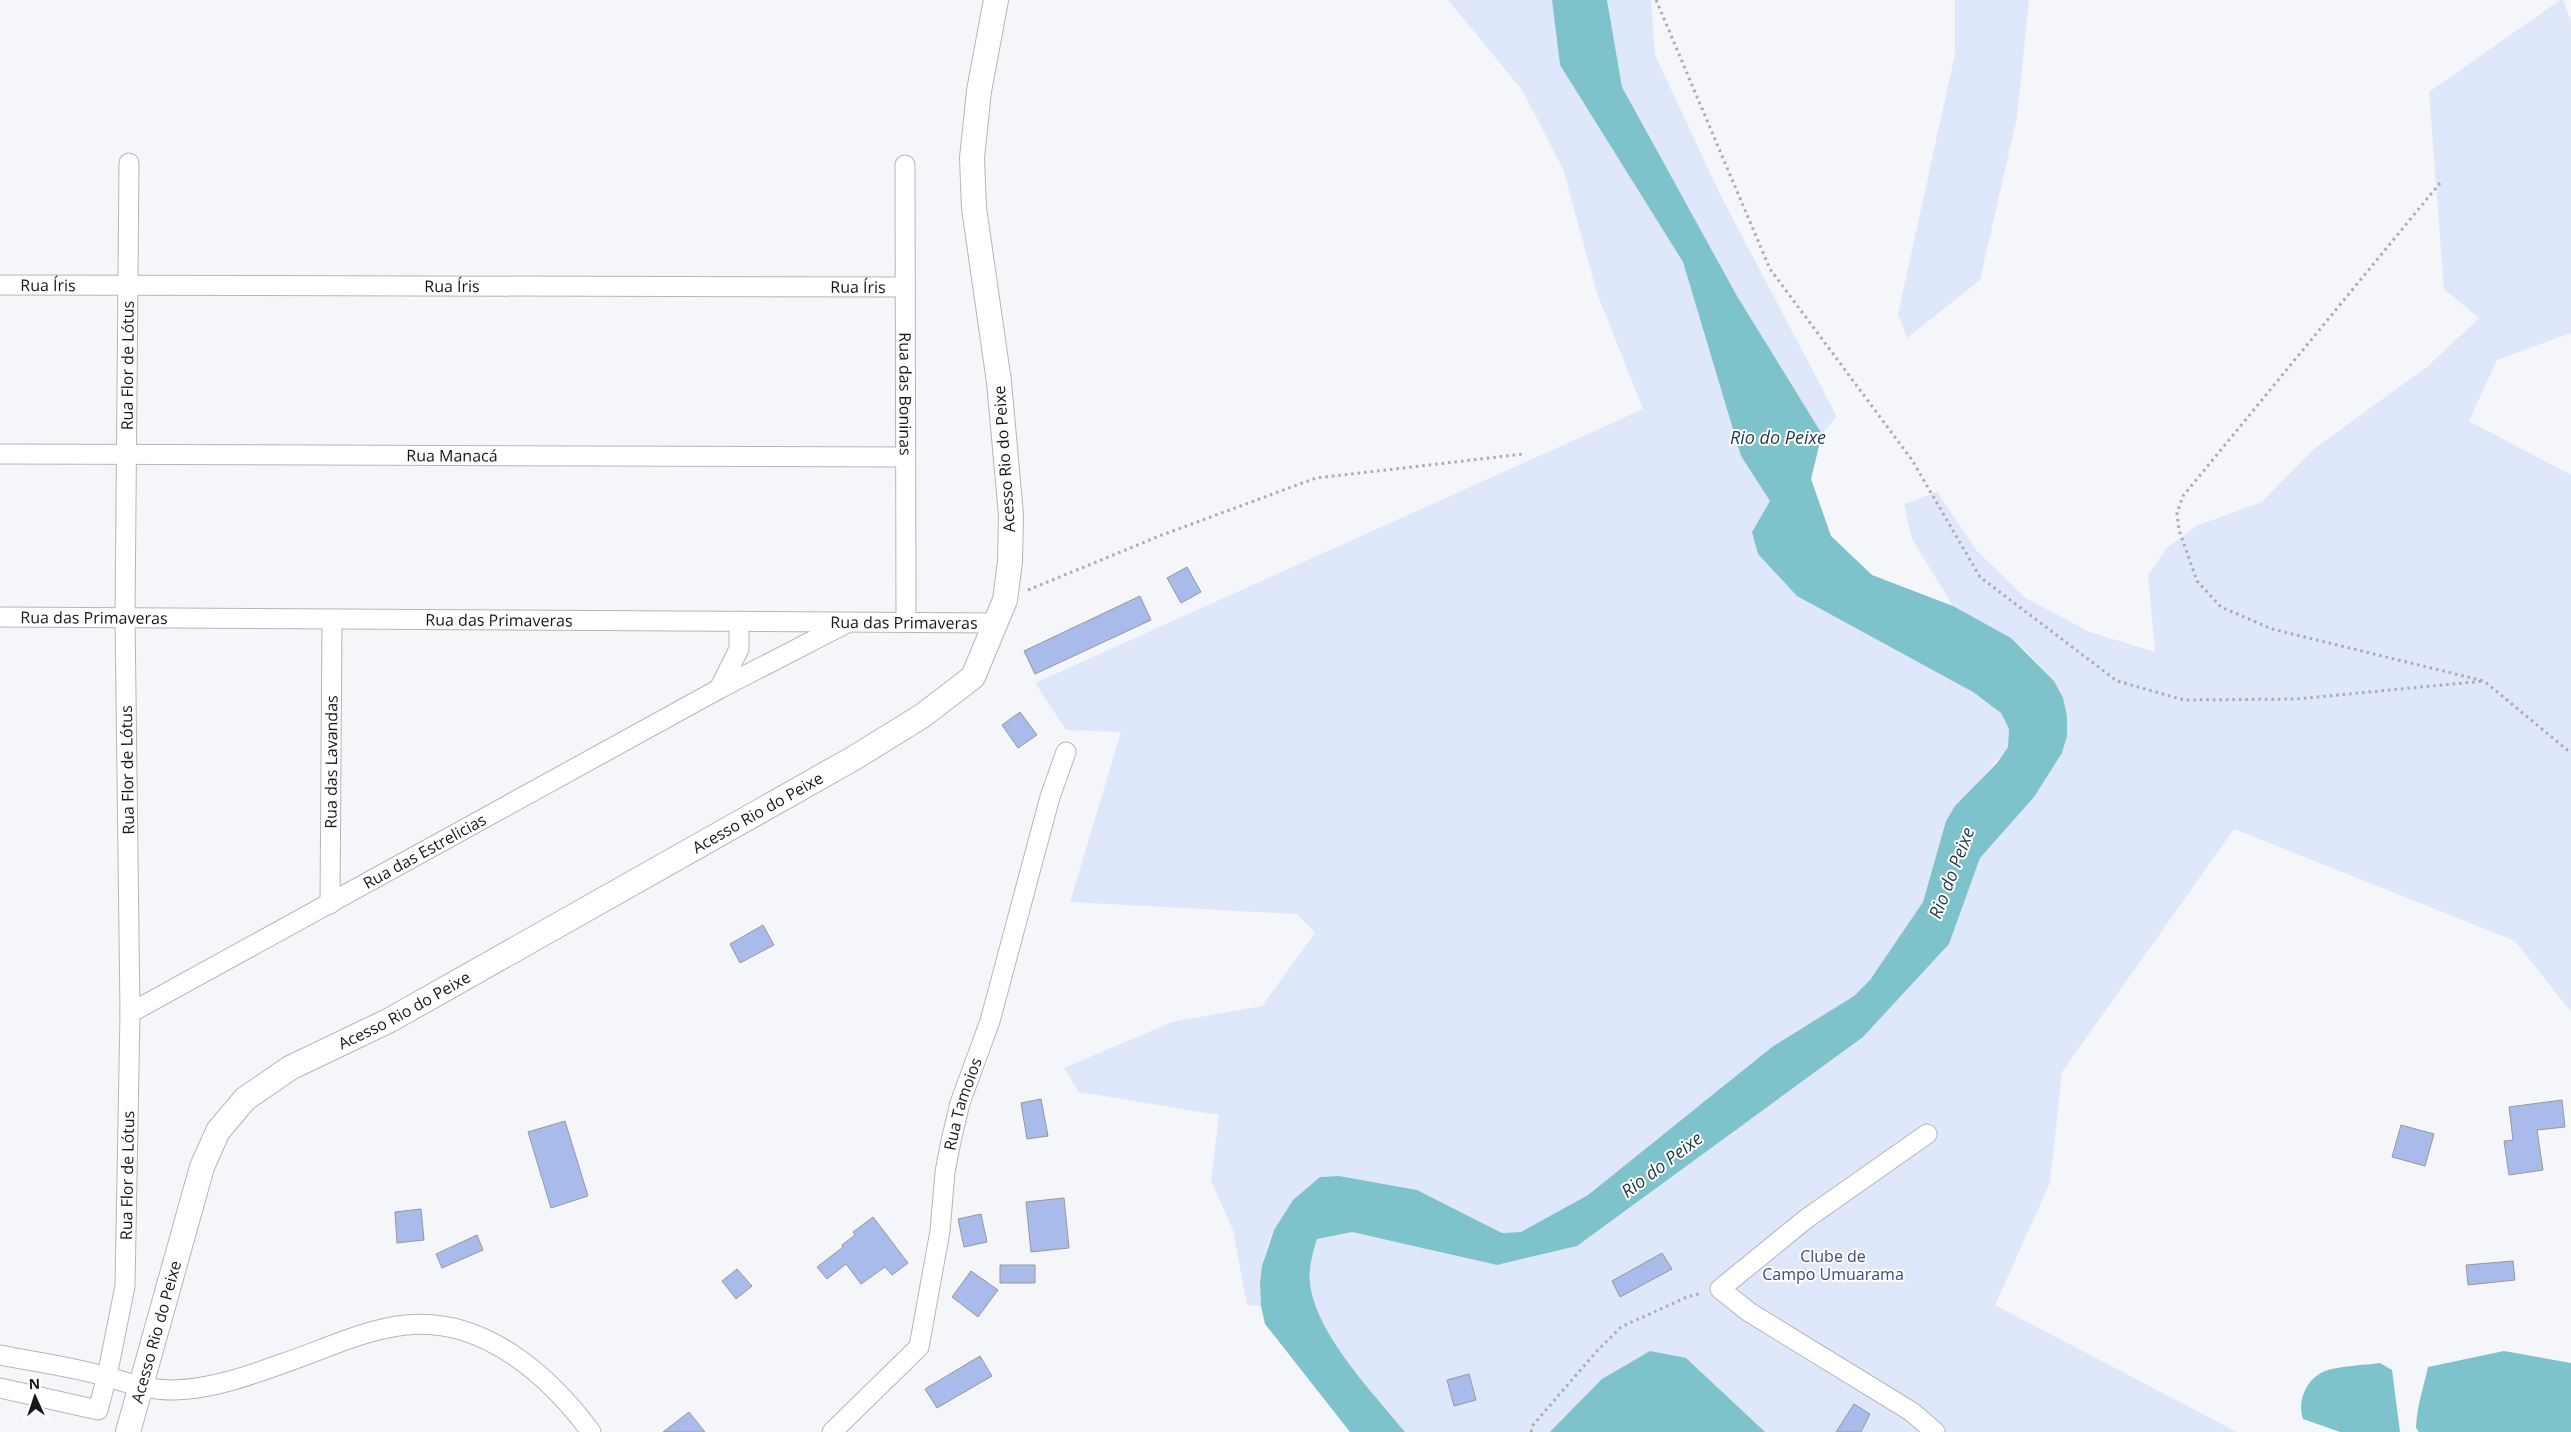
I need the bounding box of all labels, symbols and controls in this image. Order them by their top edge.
street label: Rua Íris [20,274,76,296]
street label: Rua Íris [424,275,480,297]
street label: Rua Íris [830,276,886,298]
street label: Rua Flor de Lótus [116,301,139,430]
street label: Rua das Boninas [894,332,917,456]
street label: Acesso Rio do Peixe [988,385,1020,533]
water label: Rio do Peixe [1730,425,1826,449]
street label: Rua Manacá [406,444,498,467]
street label: Rua das Primaveras [20,606,168,629]
street label: Rua das Primaveras [425,609,573,631]
street label: Rua das Primaveras [830,611,978,634]
street label: Rua das Lavandas [320,695,342,829]
street label: Rua Flor de Lótus [115,705,139,835]
street label: Acesso Rio do Peixe [688,767,827,858]
street label: Rua das Estrelicias [359,808,490,894]
water label: Rio do Peixe [1923,823,1980,922]
street label: Acesso Rio do Peixe [334,966,474,1054]
street label: Rua Tamoios [938,1054,987,1152]
street label: Rua Flor de Lótus [115,1111,139,1240]
water label: Rio do Peixe [1616,1126,1707,1203]
park label: Clube de Campo Umuarama [1762,1245,1904,1285]
street label: Acesso Rio do Peixe [126,1258,186,1406]
north arrow [10,1372,60,1422]
text: N [28,1374,40,1393]

